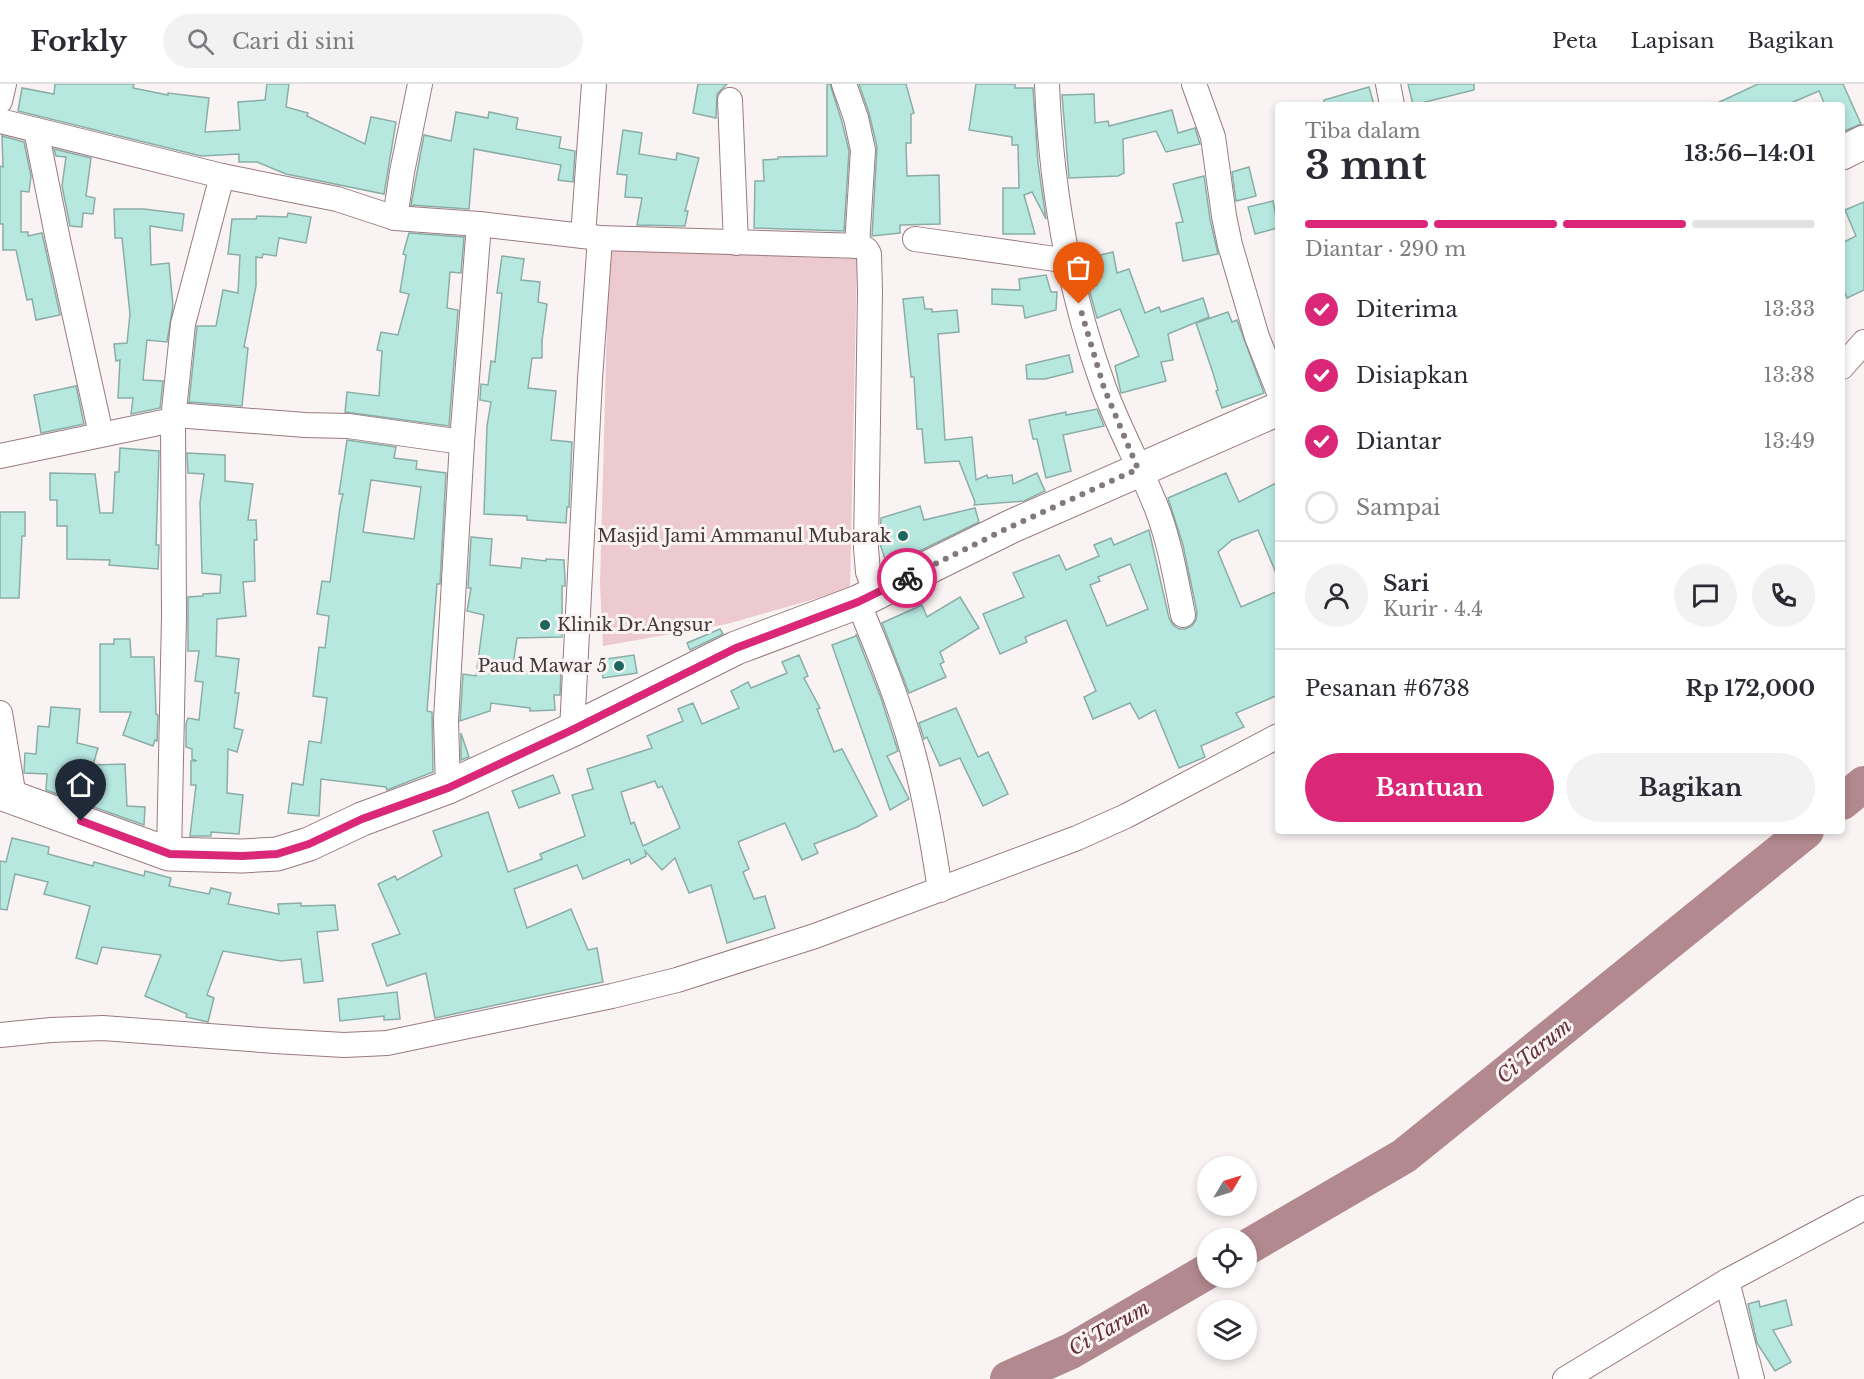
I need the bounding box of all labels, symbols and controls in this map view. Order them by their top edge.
search box [163,14,583,68]
text: Forkly [30,24,127,59]
icon: search [184,25,217,58]
text: Cari di sini [232,28,355,55]
text: Peta [1552,28,1598,54]
text: Lapisan [1631,28,1714,54]
text: Bagikan [1747,28,1834,54]
text: Tiba dalam [1305,119,1421,143]
text: 13:56–14:01 [1685,140,1815,167]
text: 3 mnt [1305,141,1427,190]
text: Diantar · 290 m [1305,237,1466,261]
pin [1053,242,1104,304]
icon: bag [1062,251,1095,284]
icon: check [1305,293,1338,326]
text: Diterima [1356,296,1458,323]
text: 13:33 [1763,297,1815,321]
icon: check [1305,359,1338,392]
text: Disiapkan [1356,362,1468,389]
text: 13:38 [1764,363,1815,387]
icon: check [1305,425,1338,458]
text: Diantar [1356,428,1441,455]
text: 13:49 [1764,429,1815,453]
text: Sampai [1356,494,1441,521]
place label: Masjid Jami Ammanul Mubarak [597,525,891,547]
marker: Masjid Jami Ammanul Mubarak [896,529,910,543]
courier [877,548,937,608]
icon: bike [891,562,924,595]
button: person [1305,564,1368,627]
button: chat [1674,564,1737,627]
button: phone [1752,564,1815,627]
text: Sari [1383,570,1429,597]
text: Kurir · 4.4 [1383,597,1483,621]
place label: Klinik Dr.Angsur [557,614,712,636]
marker: Klinik Dr.Angsur [538,618,552,632]
place label: Paud Mawar 5 [478,655,607,677]
marker: Paud Mawar 5 [612,659,626,673]
text: Pesanan #6738 [1305,675,1470,702]
text: Rp 172,000 [1685,675,1815,702]
button: Bantuan [1305,753,1554,822]
button: Bagikan [1566,753,1815,822]
pin [55,759,106,821]
icon: home [64,768,97,801]
water label: Ci Tarum [1492,1014,1576,1088]
north arrow [1197,1156,1257,1216]
map controls [1197,1156,1257,1360]
button: locate [1197,1228,1257,1288]
water label: Ci Tarum [1064,1295,1154,1361]
button: layers [1197,1300,1257,1360]

